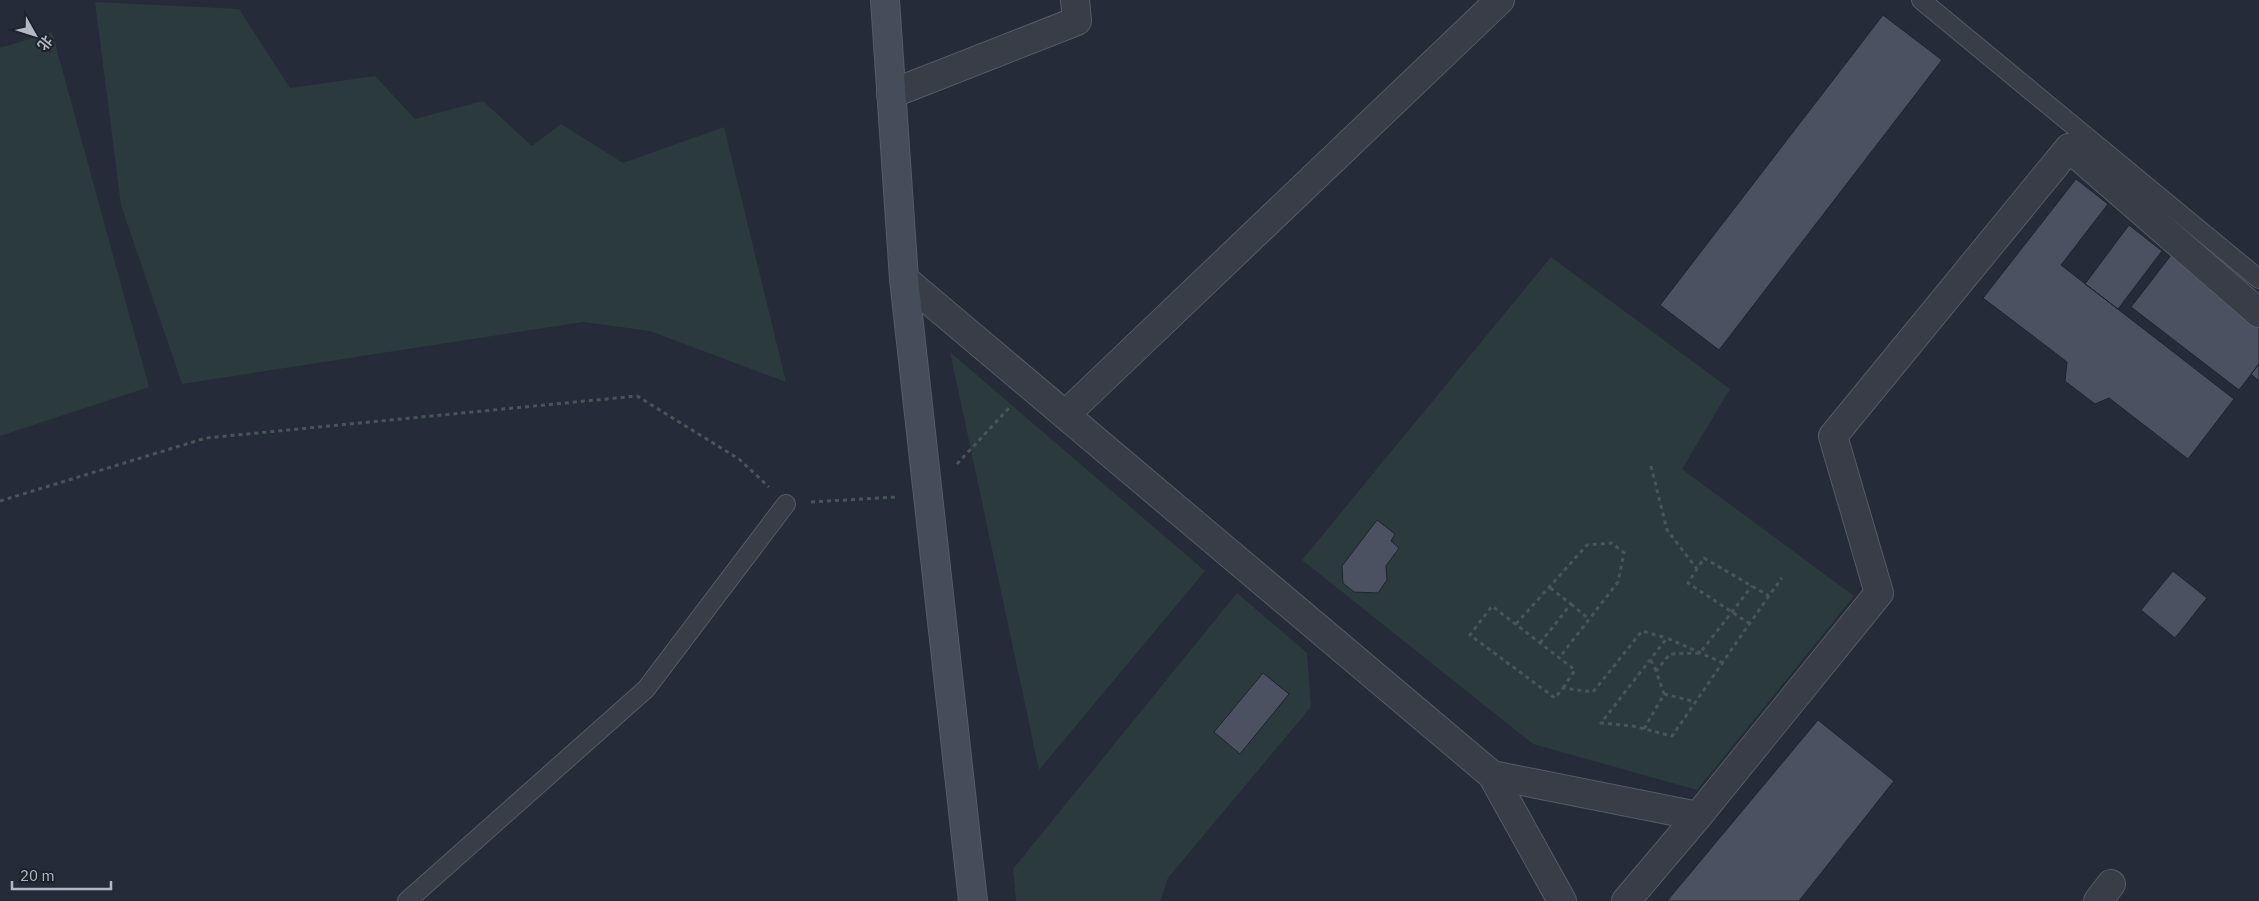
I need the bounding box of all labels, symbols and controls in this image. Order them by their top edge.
north arrow [10,10,60,60]
text: 北 [34,32,57,54]
scale bar [12,858,111,890]
text: 20 m [20,866,55,885]

